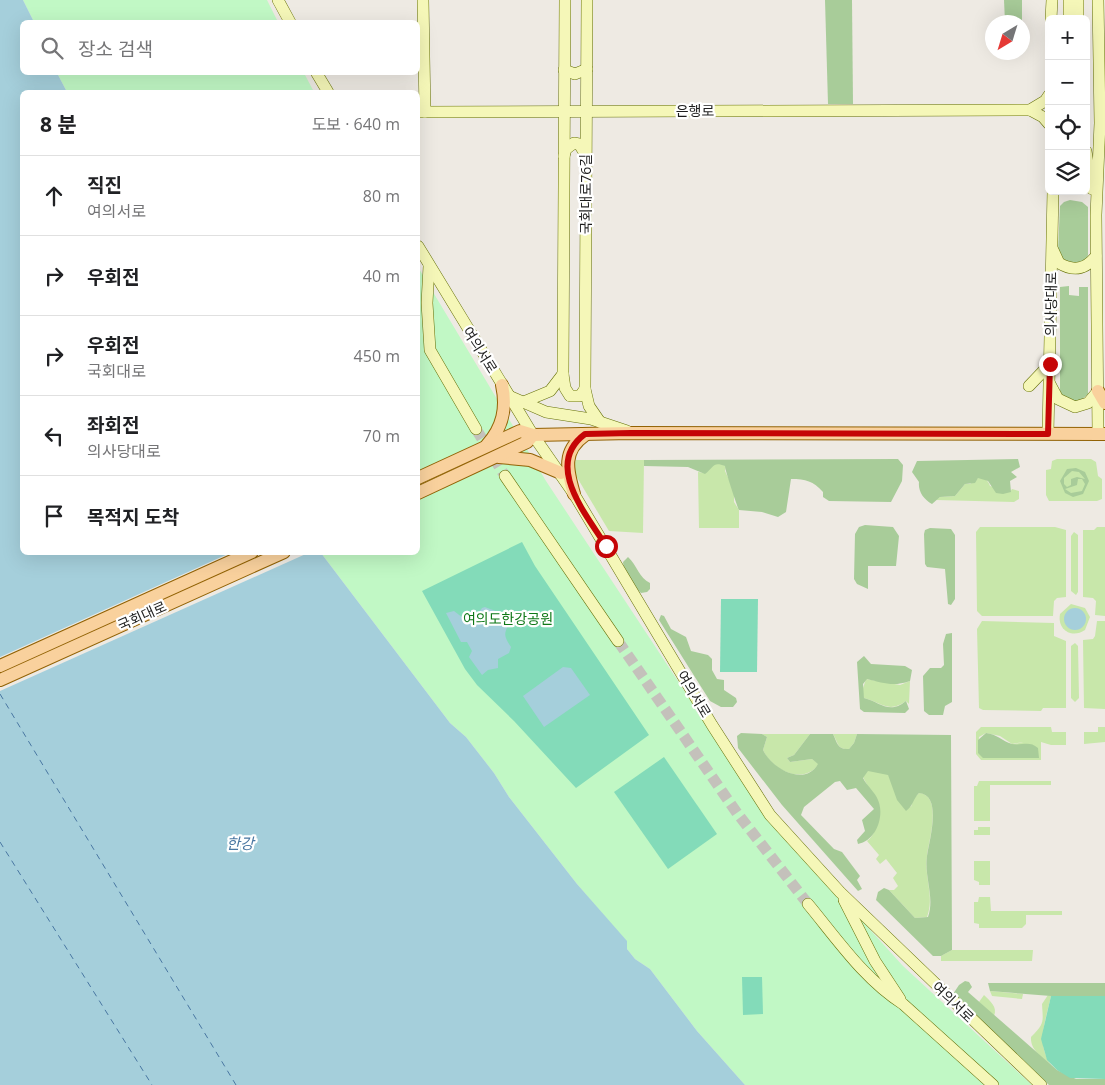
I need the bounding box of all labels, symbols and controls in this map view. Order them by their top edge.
north arrow [985,15,1030,60]
map controls [1045,15,1090,195]
button: + [1045,15,1090,60]
search box [20,20,420,75]
icon: search [38,34,66,62]
text: 장소 검색 [78,36,153,62]
button: − [1045,60,1090,105]
street label: 은행로 [676,101,714,120]
button: locate [1045,105,1090,150]
text: 8 분 [40,110,77,138]
text: 도보 · 640 m [312,113,400,135]
button: layers [1045,150,1090,195]
street label: 국회대로76길 [576,154,595,234]
text: 직진 [87,172,122,198]
icon: ahead [40,182,68,210]
text: 80 m [363,185,400,207]
text: 여의서로 [87,200,146,222]
icon: right [40,262,68,290]
text: 우회전 [87,264,139,290]
text: 40 m [363,265,400,287]
street label: 의사당대로 [1040,272,1061,336]
street label: 여의서로 [459,323,502,377]
text: 우회전 [87,332,139,358]
icon: right [40,342,68,370]
text: 450 m [354,345,400,367]
route end [1039,353,1062,376]
text: 국회대로 [87,360,146,382]
text: 좌회전 [87,412,139,438]
icon: left [40,422,68,450]
text: 70 m [363,425,400,447]
text: 의사당대로 [87,440,161,462]
icon: arrive [40,502,68,530]
text: 목적지 도착 [87,504,179,530]
route start [595,535,618,558]
street label: 국회대로 [114,596,169,635]
park label: 여의도한강공원 [463,609,553,628]
street label: 여의서로 [673,667,716,721]
water label: 한강 [226,833,256,853]
street label: 여의서로 [928,977,979,1026]

